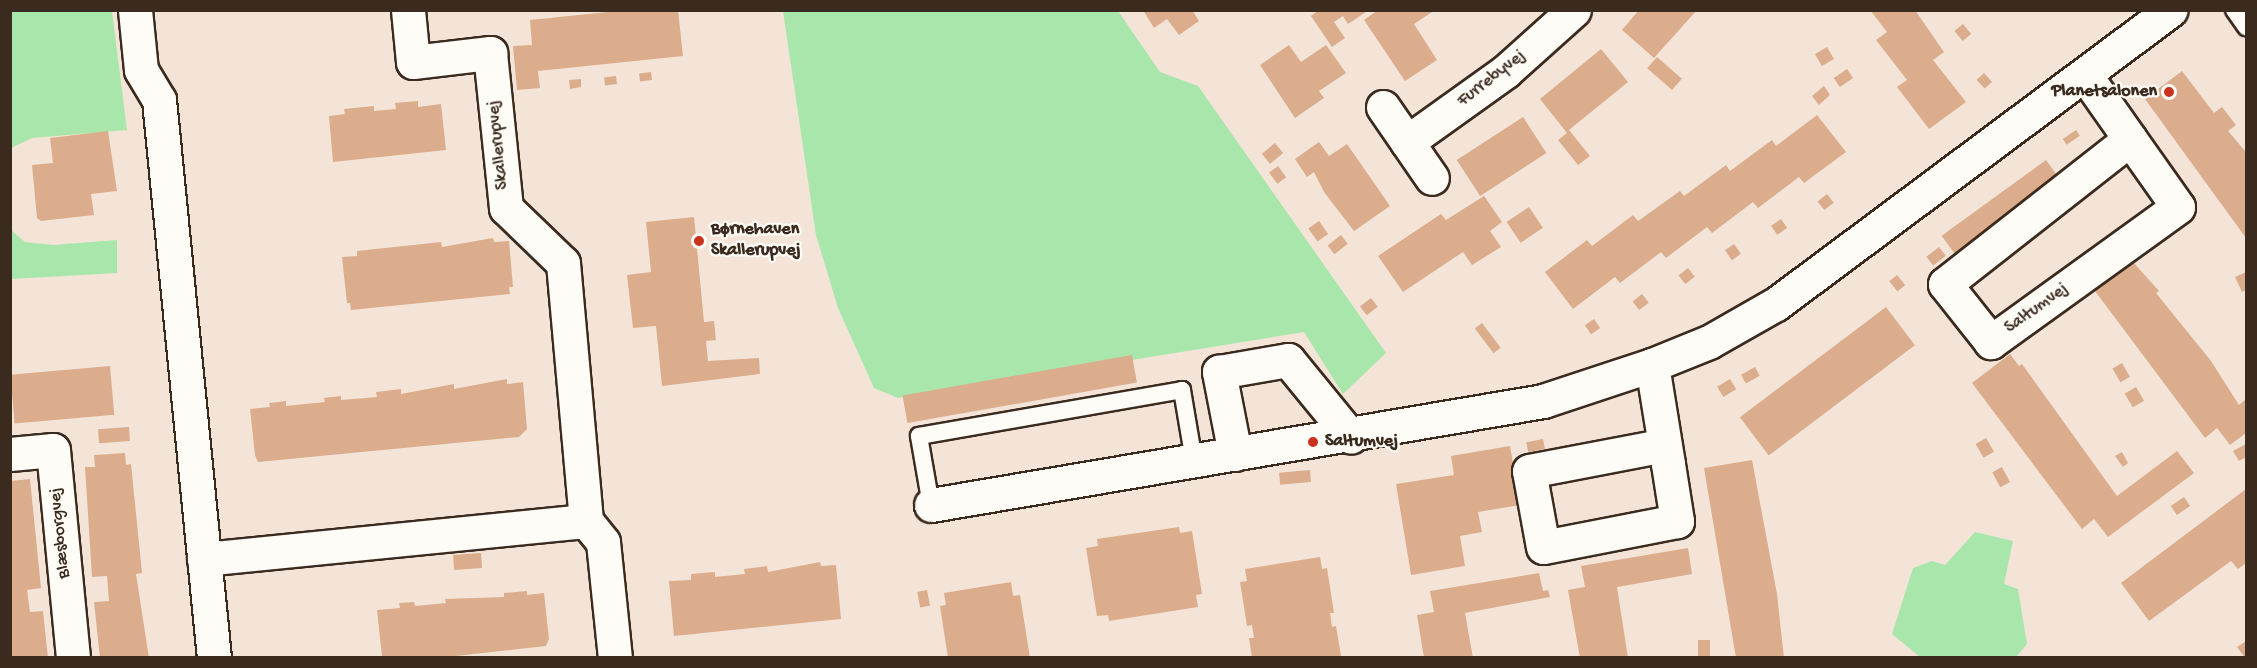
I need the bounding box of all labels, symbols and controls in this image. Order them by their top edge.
street label: Furrebyvej [1454,46,1530,112]
place label: Planetsalonen [2052,81,2157,103]
marker: Planetsalonen [2162,85,2176,99]
street label: Skallerupvej [484,99,514,191]
place label: Børnehaven Skallerupvej [711,220,801,262]
marker: Børnehaven Skallerupvej [692,234,706,248]
street label: Saltumvej [2001,279,2073,339]
place label: Saltumvej [1325,431,1398,453]
marker: Saltumvej [1306,435,1320,449]
street label: Blæsborgvej [45,486,77,580]

